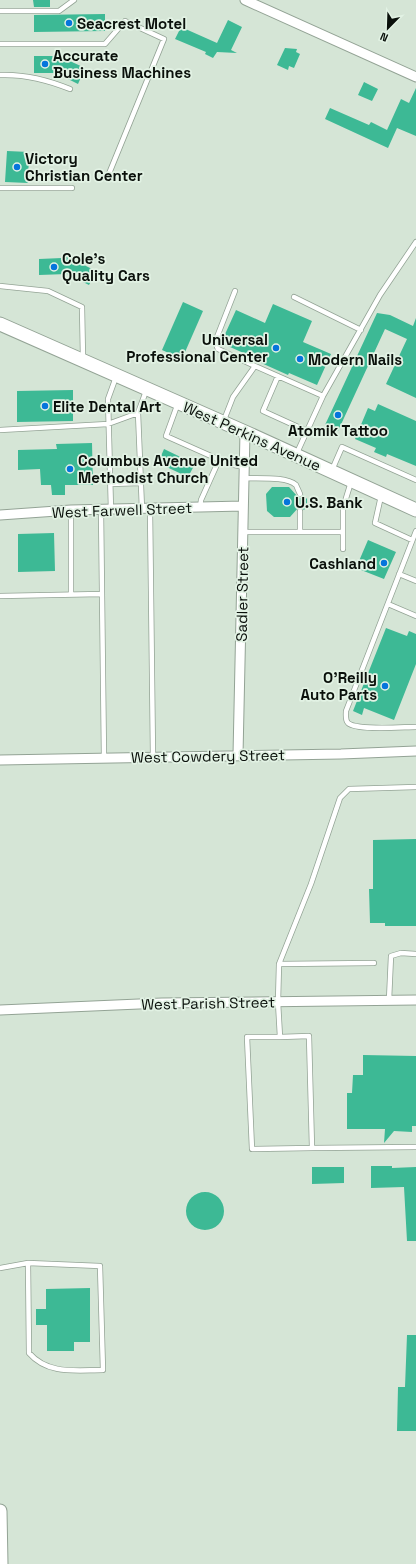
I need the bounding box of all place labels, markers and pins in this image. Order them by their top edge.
place label: Seacrest Motel [77,14,186,33]
marker: Seacrest Motel [64,18,74,28]
place label: Accurate Business Machines [53,46,191,82]
marker: Accurate Business Machines [40,59,50,69]
place label: Victory Christian Center [25,149,143,185]
marker: Victory Christian Center [12,162,22,172]
place label: Cole's Quality Cars [62,249,150,285]
marker: Cole's Quality Cars [49,262,59,272]
place label: Universal Professional Center [126,330,268,366]
marker: Universal Professional Center [271,343,281,353]
place label: Modern Nails [308,350,402,369]
marker: Modern Nails [295,354,305,364]
place label: Elite Dental Art [53,397,162,416]
marker: Elite Dental Art [40,401,50,411]
marker: Atomik Tattoo [333,410,343,420]
place label: Atomik Tattoo [288,421,388,440]
place label: Columbus Avenue United Methodist Church [78,451,258,487]
marker: Columbus Avenue United Methodist Church [65,464,75,474]
place label: U.S. Bank [295,493,363,512]
marker: U.S. Bank [282,497,292,507]
place label: Cashland [309,554,376,573]
marker: Cashland [379,558,389,568]
place label: O'Reilly Auto Parts [300,668,377,704]
marker: O'Reilly Auto Parts [380,681,390,691]

